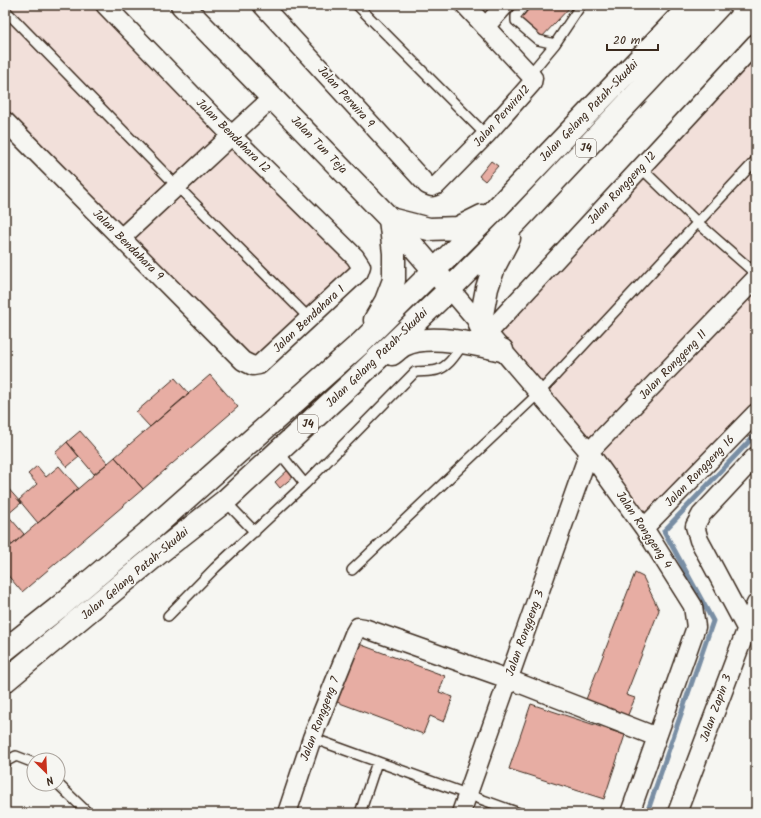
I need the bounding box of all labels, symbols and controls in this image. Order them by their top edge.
scale bar [607,26,658,52]
text: 20 m [613,31,641,50]
street label: Jalan Gelang Patah-Skudai [535,55,644,166]
street label: Jalan Perwira 9 [313,62,379,132]
street label: Jalan Perwira12 [469,81,535,151]
street label: Jalan Bendahara 12 [191,94,275,178]
street label: Jalan Tun Teja [286,111,352,179]
road number: J4 [576,139,596,157]
street label: Jalan Ronggeng 12 [583,147,661,229]
street label: Jalan Bendahara 9 [88,205,168,285]
street label: Jalan Bendahara 1 [269,280,349,357]
street label: Jalan Gelang Patah-Skudai [322,303,433,412]
street label: Jalan Ronggeng 11 [635,325,712,404]
road number: J4 [298,415,318,433]
street label: Jalan Ronggeng 16 [661,431,739,511]
street label: Jalan Ronggeng 4 [611,487,677,573]
street label: Jalan Gelang Patah-Skudai [77,522,194,625]
street label: Jalan Ronggeng 3 [501,587,549,679]
street label: Jalan Zapin 3 [695,671,737,744]
street label: Jalan Ronggeng 7 [295,674,345,764]
north arrow [26,752,66,792]
text: N [43,771,56,790]

